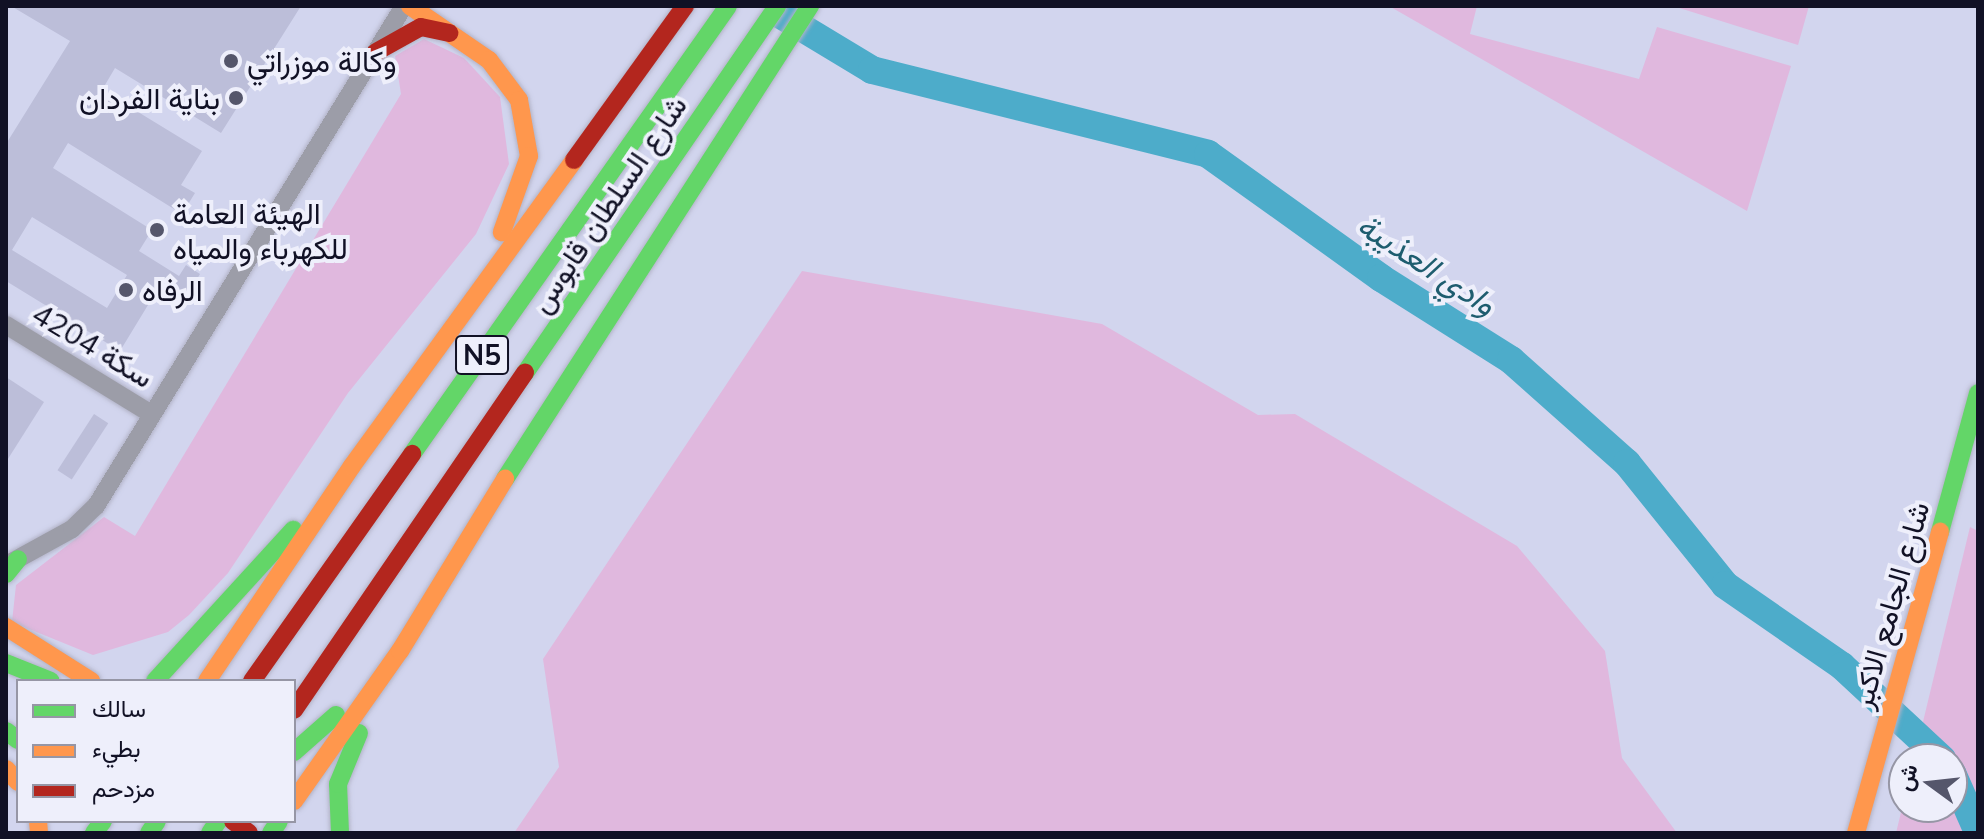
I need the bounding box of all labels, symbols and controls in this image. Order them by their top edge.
place label: وكالة موزراتي [247,43,397,79]
marker: وكالة موزراتي [222,52,240,70]
place label: بناية الفردان [79,80,220,116]
marker: بناية الفردان [227,89,245,107]
street label: شارع السلطان قابوس [522,89,694,319]
place label: الهيئة العامة للكهرباء والمياه [173,195,348,266]
water label: وادي العذيبة [1350,205,1504,323]
marker: الهيئة العامة للكهرباء والمياه [148,221,166,239]
place label: الرفاه [142,272,203,308]
marker: الرفاه [117,281,135,299]
street label: سكة 4204 [26,295,160,395]
road number: N5 [454,331,510,379]
street label: شارع الجامع الاكبر [1843,498,1937,712]
legend [16,679,296,823]
text: سالك [92,693,146,723]
text: بطيء [92,733,141,763]
north arrow [1888,743,1968,823]
text: ش [1890,761,1924,794]
text: مزدحم [92,773,155,803]

